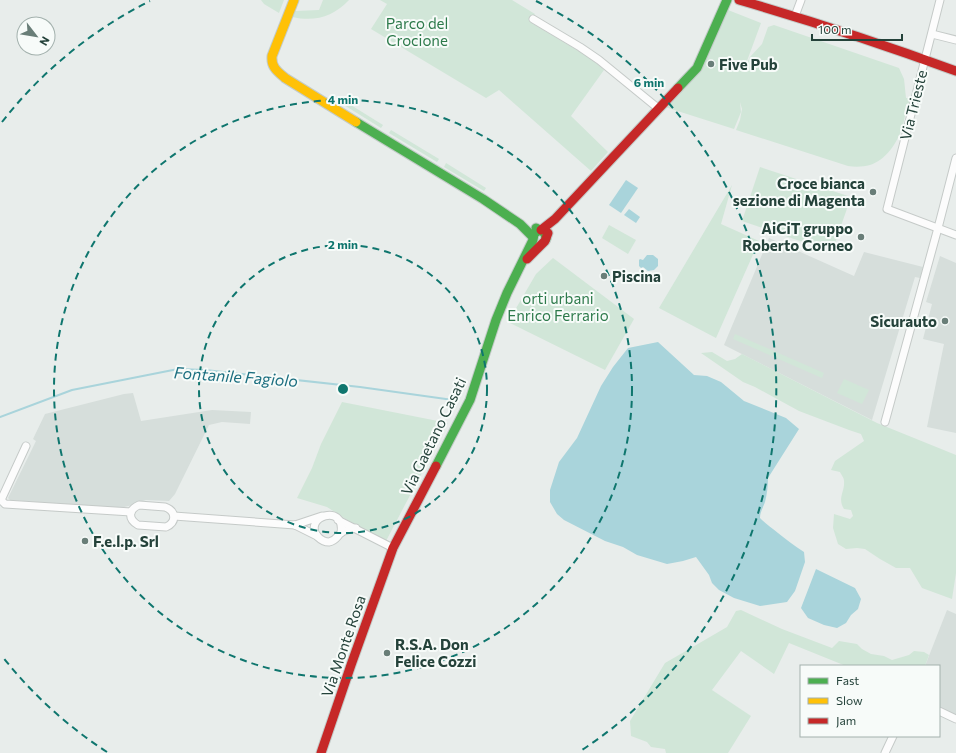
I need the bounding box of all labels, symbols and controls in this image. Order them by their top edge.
park label: Parco del Crocione [386,14,448,49]
north arrow [16,16,56,56]
scale bar [812,16,902,42]
text: 100 m [818,22,852,36]
text: N [37,35,53,48]
place label: Five Pub [719,55,778,73]
marker: Five Pub [706,59,716,69]
street label: Via Trieste [896,68,930,142]
text: 6 min [634,75,664,89]
text: 4 min [328,92,358,106]
place label: Croce bianca sezione di Magenta [733,174,865,209]
marker: Croce bianca sezione di Magenta [868,187,878,197]
place label: AiCiT gruppo Roberto Corneo [742,219,853,254]
marker: AiCiT gruppo Roberto Corneo [856,232,866,242]
text: 2 min [328,237,358,251]
place label: Piscina [612,267,661,285]
marker: Piscina [599,271,609,281]
park label: orti urbani Enrico Ferrario [507,289,609,324]
place label: Sicurauto [870,312,937,330]
marker: Sicurauto [940,316,950,326]
water label: Fontanile Fagiolo [173,362,299,390]
street label: Via Gaetano Casati [397,374,469,498]
centre of rings [336,382,350,396]
place label: F.e.l.p. Srl [93,532,159,550]
marker: F.e.l.p. Srl [80,536,90,546]
street label: Via Monte Rosa [317,593,369,699]
place label: R.S.A. Don Felice Cozzi [395,635,477,670]
marker: R.S.A. Don Felice Cozzi [382,648,392,658]
legend [800,665,940,737]
text: Fast [836,673,859,687]
text: Slow [836,693,863,707]
text: Jam [836,713,856,728]

